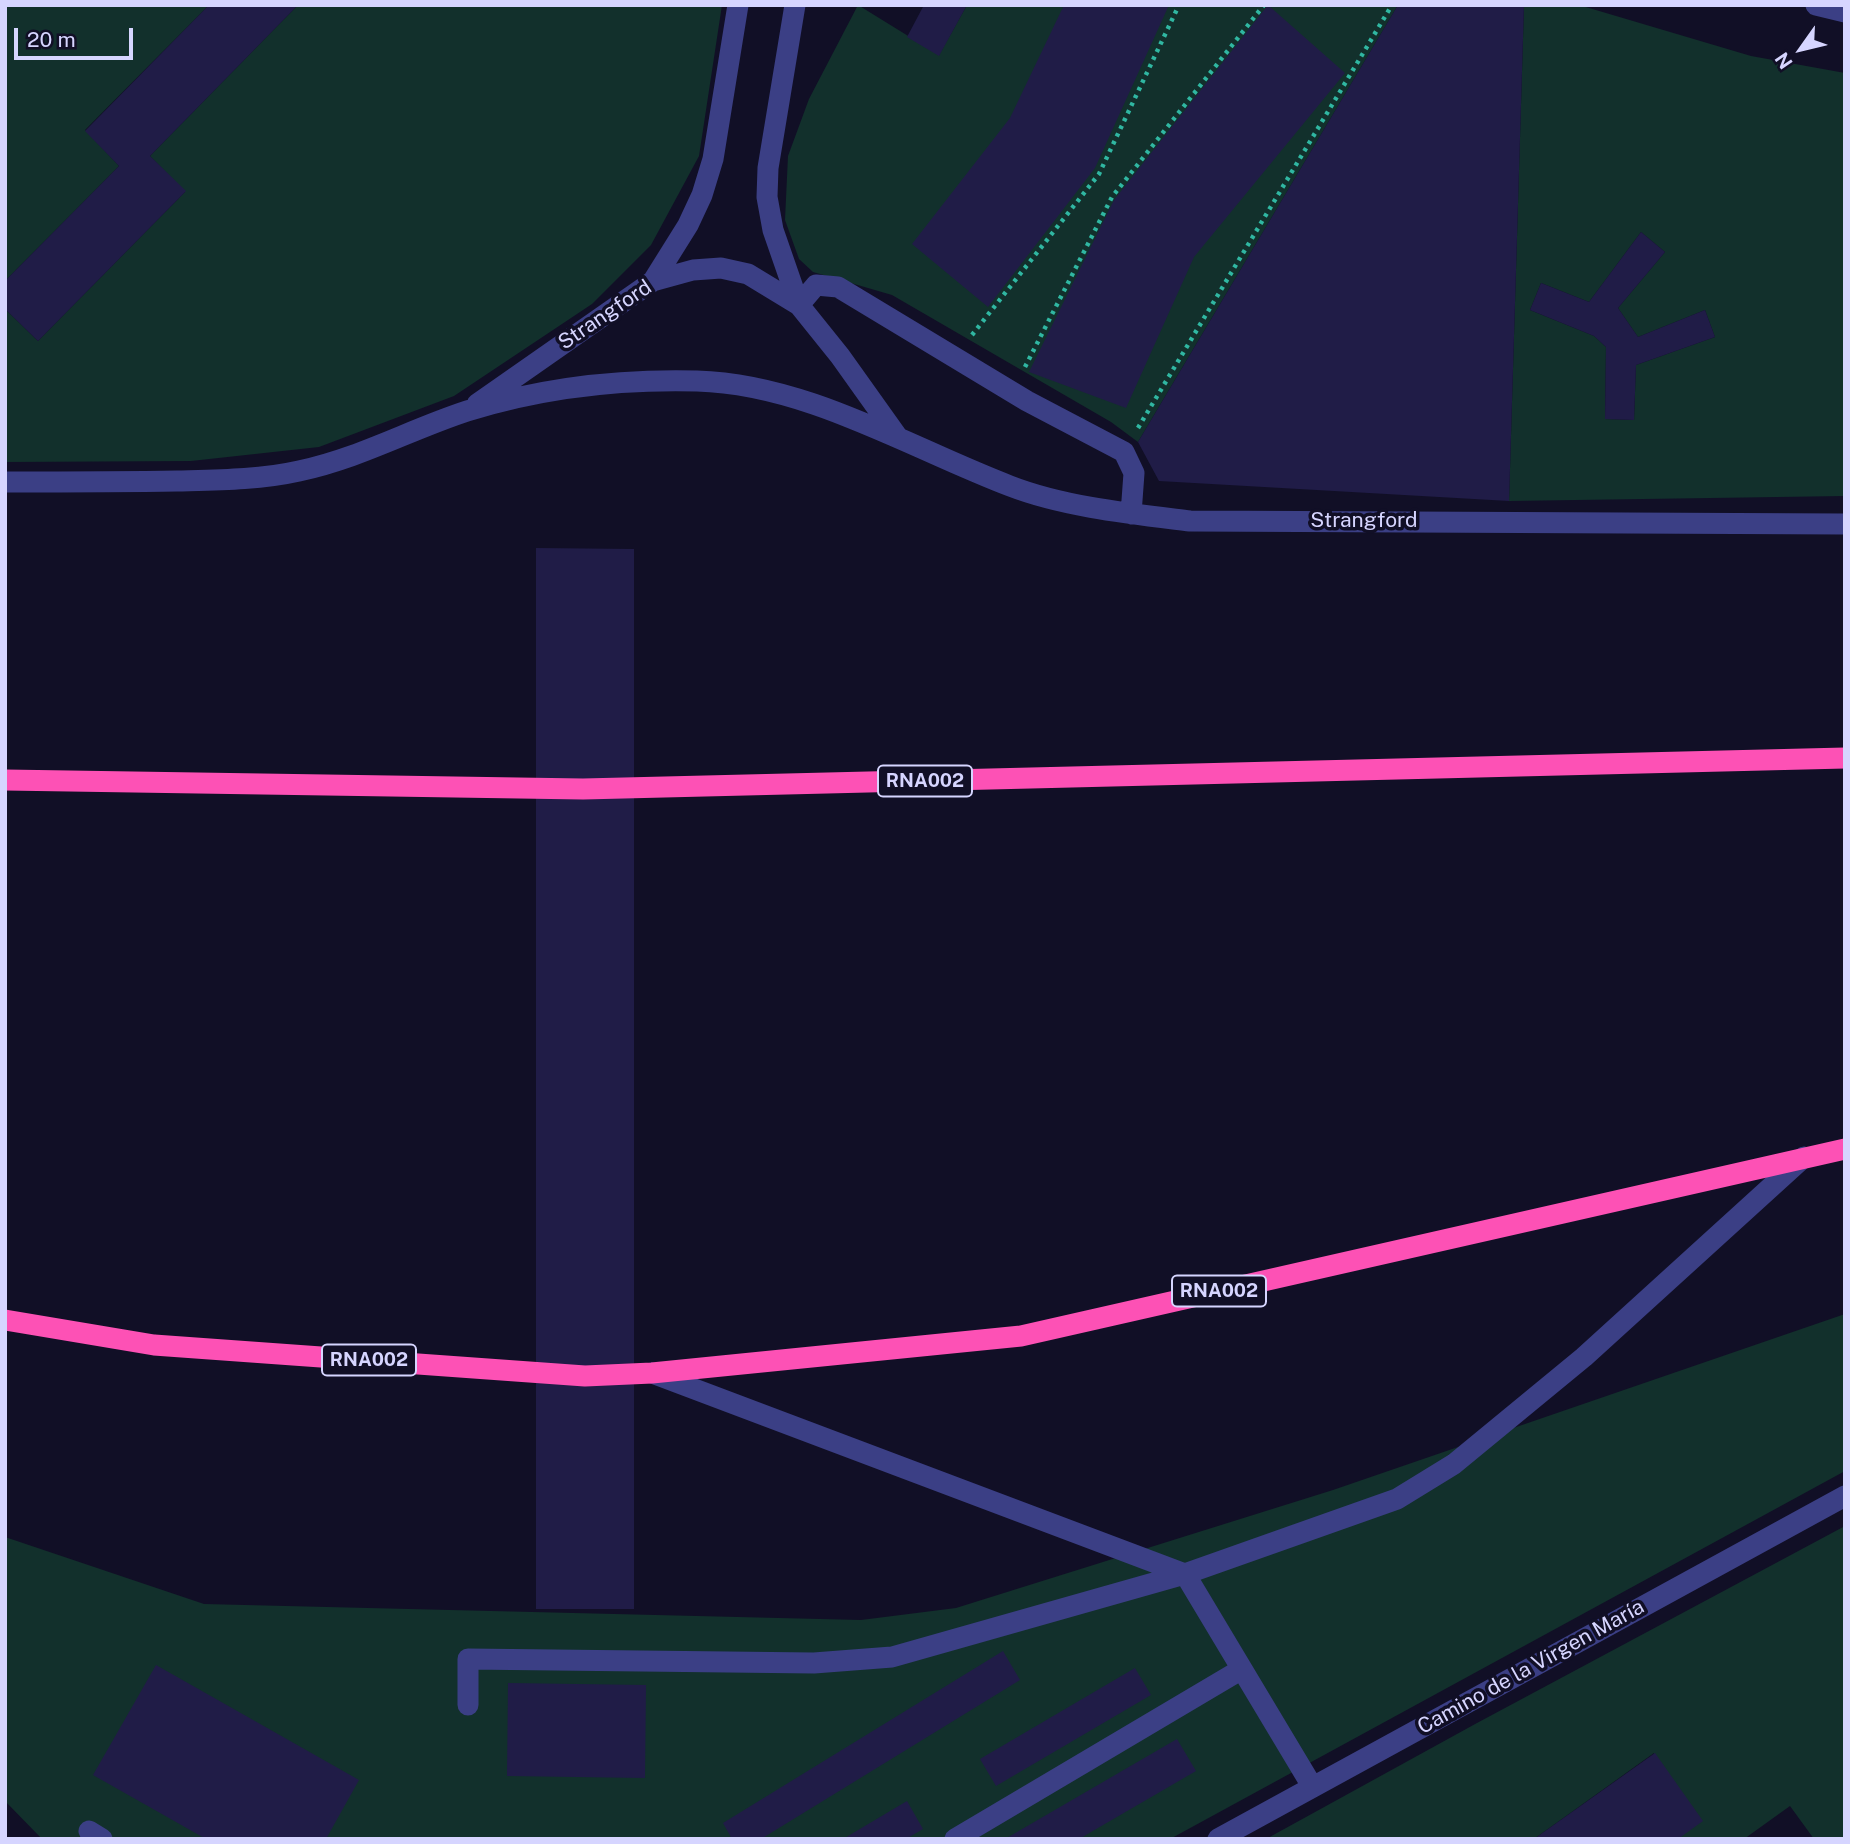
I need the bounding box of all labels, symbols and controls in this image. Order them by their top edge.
scale bar [18,14,136,58]
north arrow [1766,14,1836,84]
text: 20 m [27,27,76,52]
text: N [1770,48,1797,73]
street label: Strangford [553,275,657,355]
street label: Strangford [1310,508,1418,534]
road number: RNA002 [878,766,972,796]
road number: RNA002 [1172,1275,1266,1306]
road number: RNA002 [322,1344,416,1376]
street label: Camino de la Virgen María [1413,1594,1649,1740]

